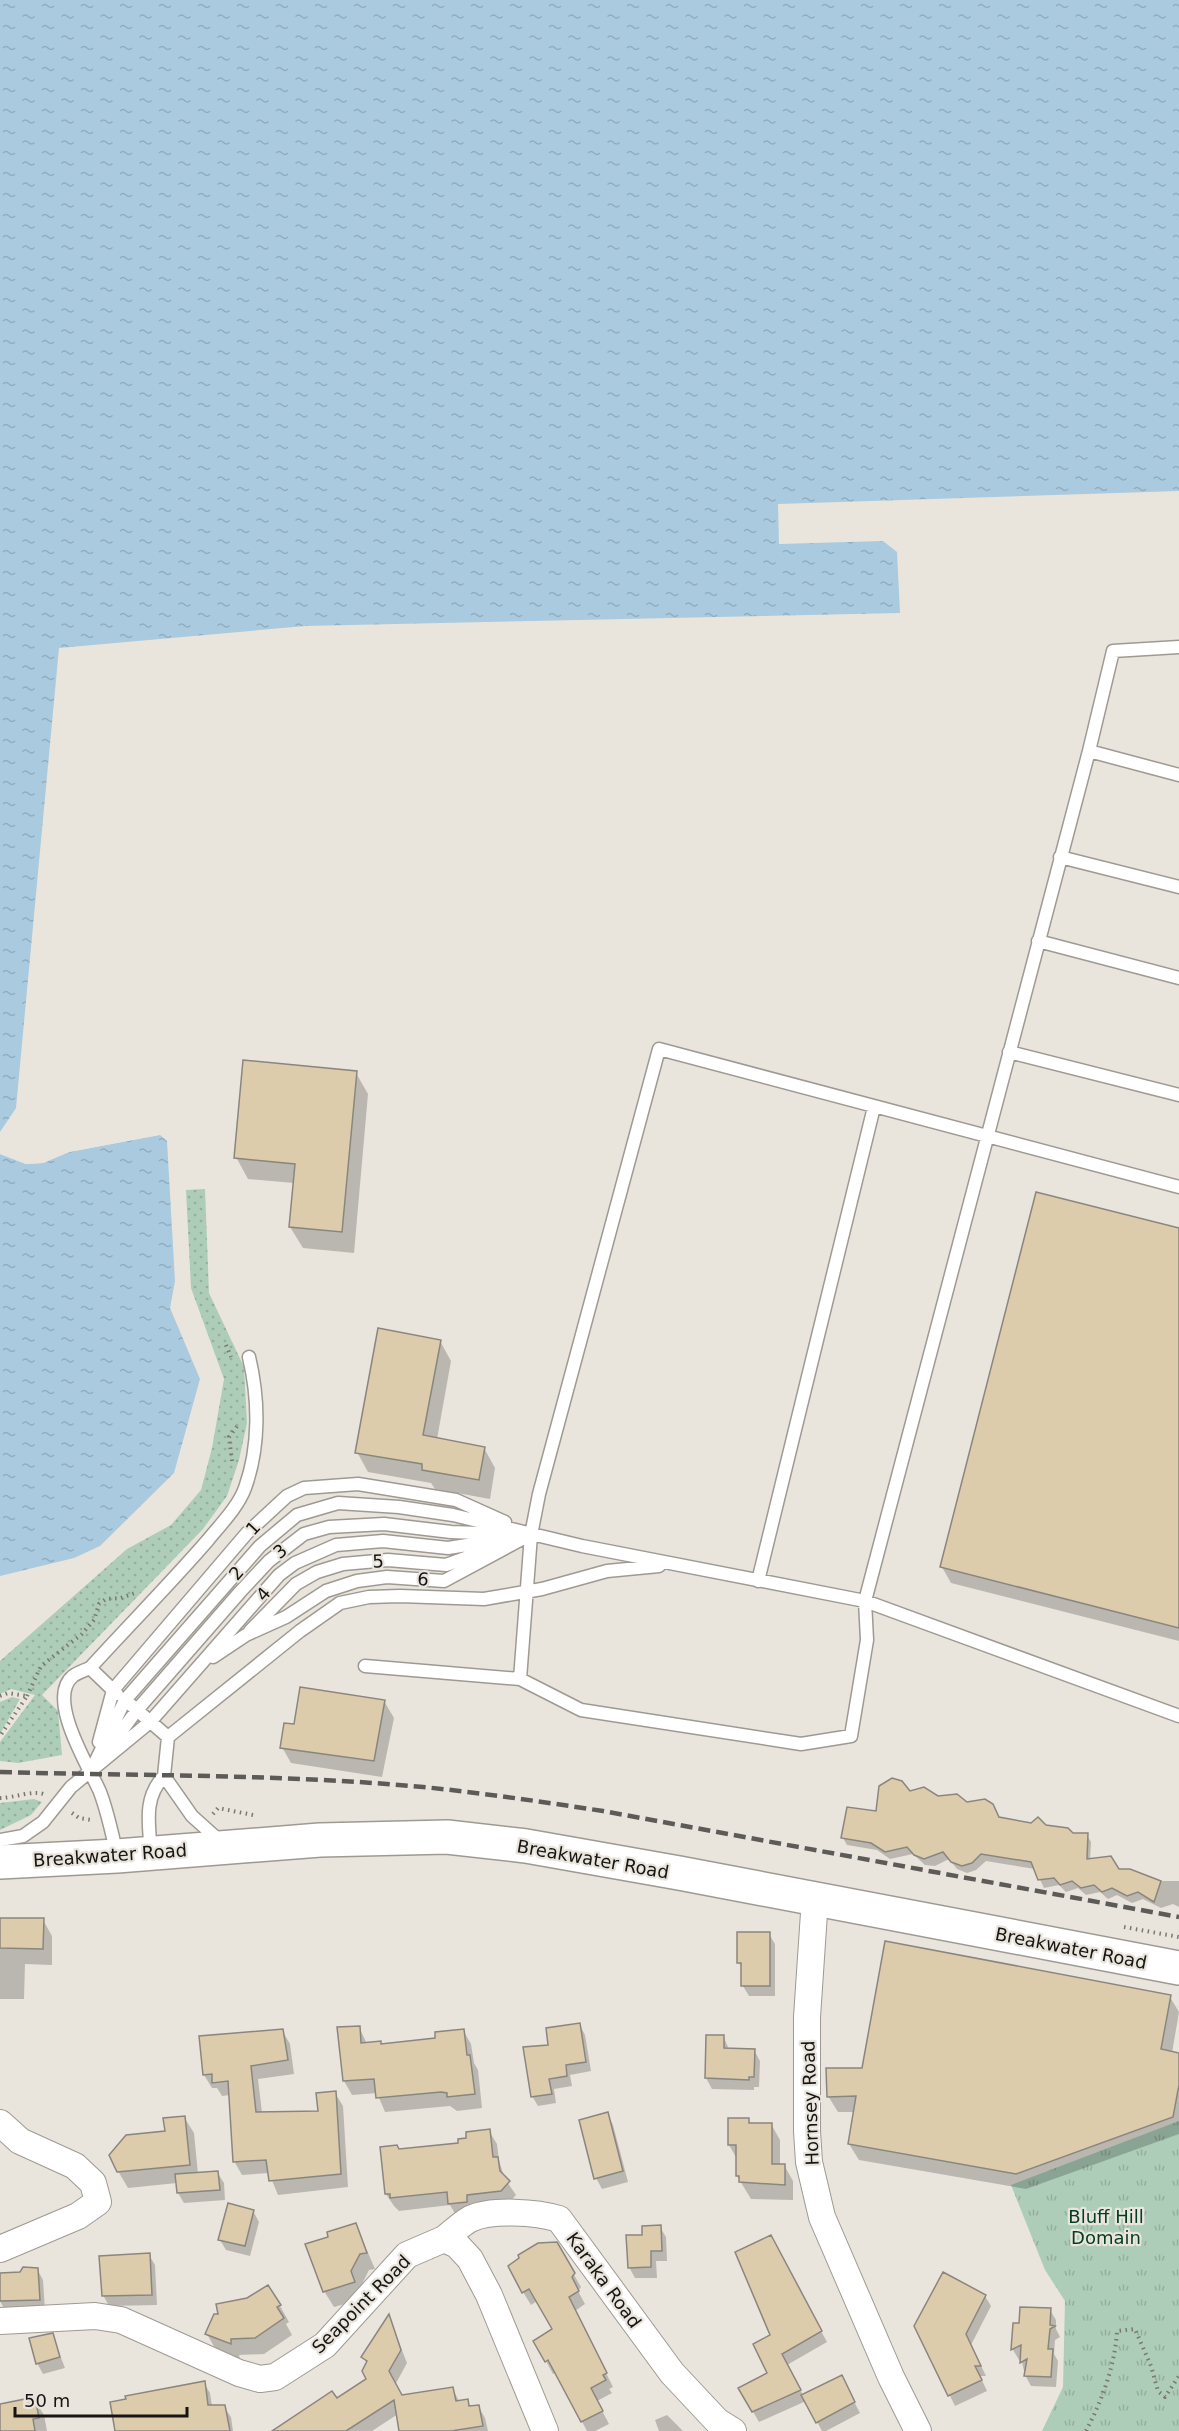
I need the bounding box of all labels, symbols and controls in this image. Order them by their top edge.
street label: 1 [241,1517,265,1539]
street label: 3 [269,1539,291,1563]
street label: 5 [372,1550,384,1572]
street label: 2 [224,1562,248,1584]
street label: 6 [416,1568,430,1590]
street label: 4 [251,1583,275,1605]
street label: Breakwater Road [515,1835,671,1883]
street label: Breakwater Road [32,1839,188,1871]
street label: Breakwater Road [993,1923,1149,1973]
street label: Hornsey Road [797,2040,823,2166]
park label: Bluff Hill Domain [1068,2206,1144,2248]
street label: Karaka Road [562,2228,646,2332]
street label: Seapoint Road [307,2250,415,2358]
scale bar [15,2380,188,2418]
text: 50 m [24,2390,70,2411]

